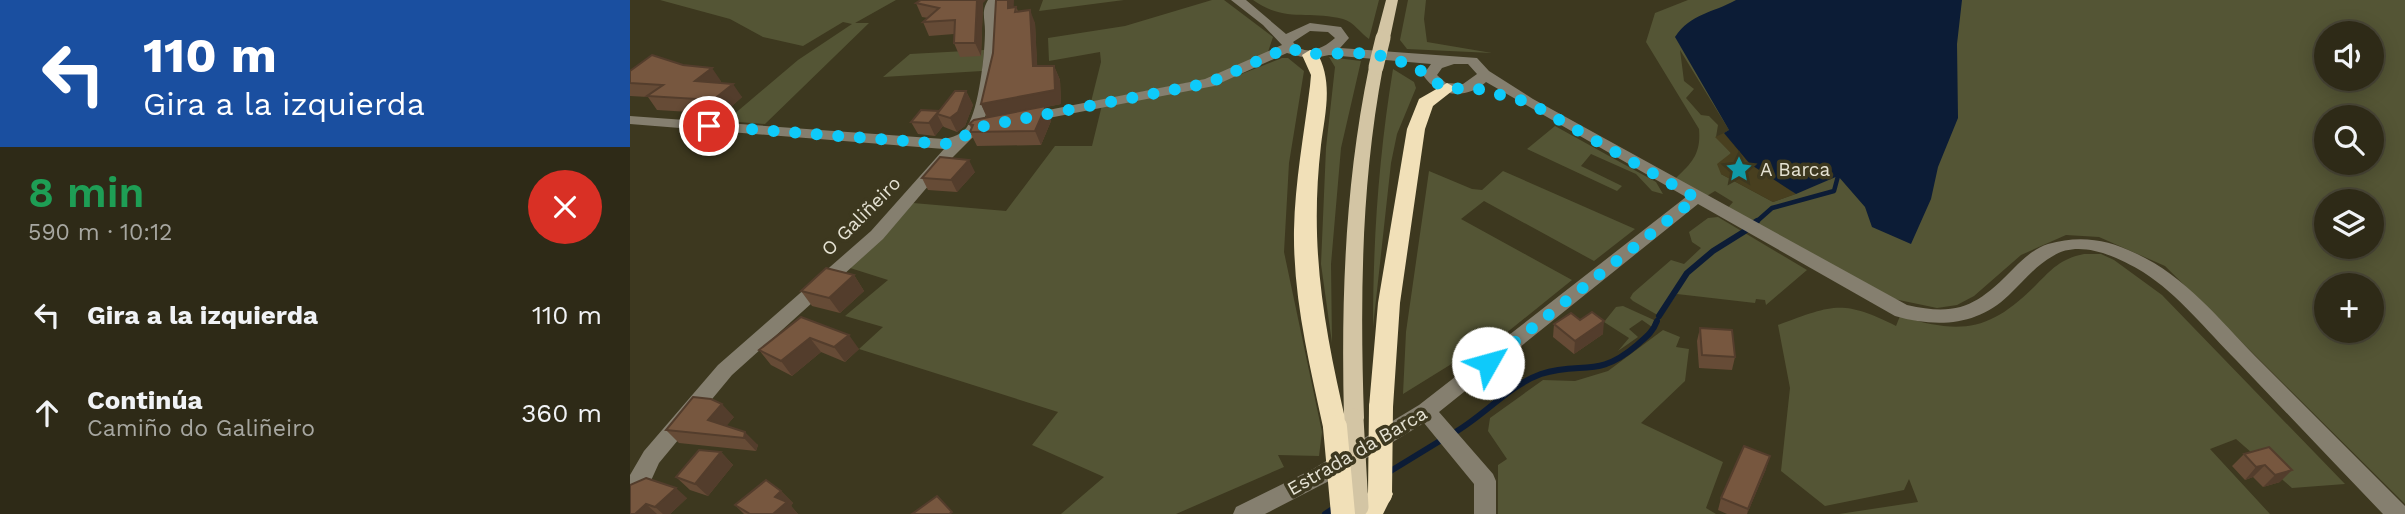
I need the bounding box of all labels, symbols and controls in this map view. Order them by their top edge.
map controls [2314,21,2384,343]
button: sound [2314,21,2384,91]
text: 110 m [143,26,277,84]
icon: left [28,28,119,119]
text: Gira a la izquierda [143,85,425,123]
pin [679,96,739,156]
button: search [2314,105,2384,175]
icon: arrive [690,107,728,145]
place icon: A Barca [1724,154,1754,184]
place label: A Barca [1760,158,1831,181]
text: 8 min [28,168,145,217]
button: close [528,170,602,244]
street label: O Galiñeiro [817,172,905,260]
button: layers [2314,189,2384,259]
text: 590 m · 10:12 [28,219,173,246]
button: + [2314,273,2384,343]
icon: left [28,296,66,334]
text: Gira a la izquierda [87,300,318,330]
text: 110 m [532,300,602,330]
position arrow [1451,326,1525,400]
text: Continúa [87,385,203,415]
icon: ahead [28,394,66,432]
text: 360 m [521,398,602,428]
street label: Estrada da Barca [1283,401,1431,500]
text: Camiño do Galiñeiro [87,415,315,442]

